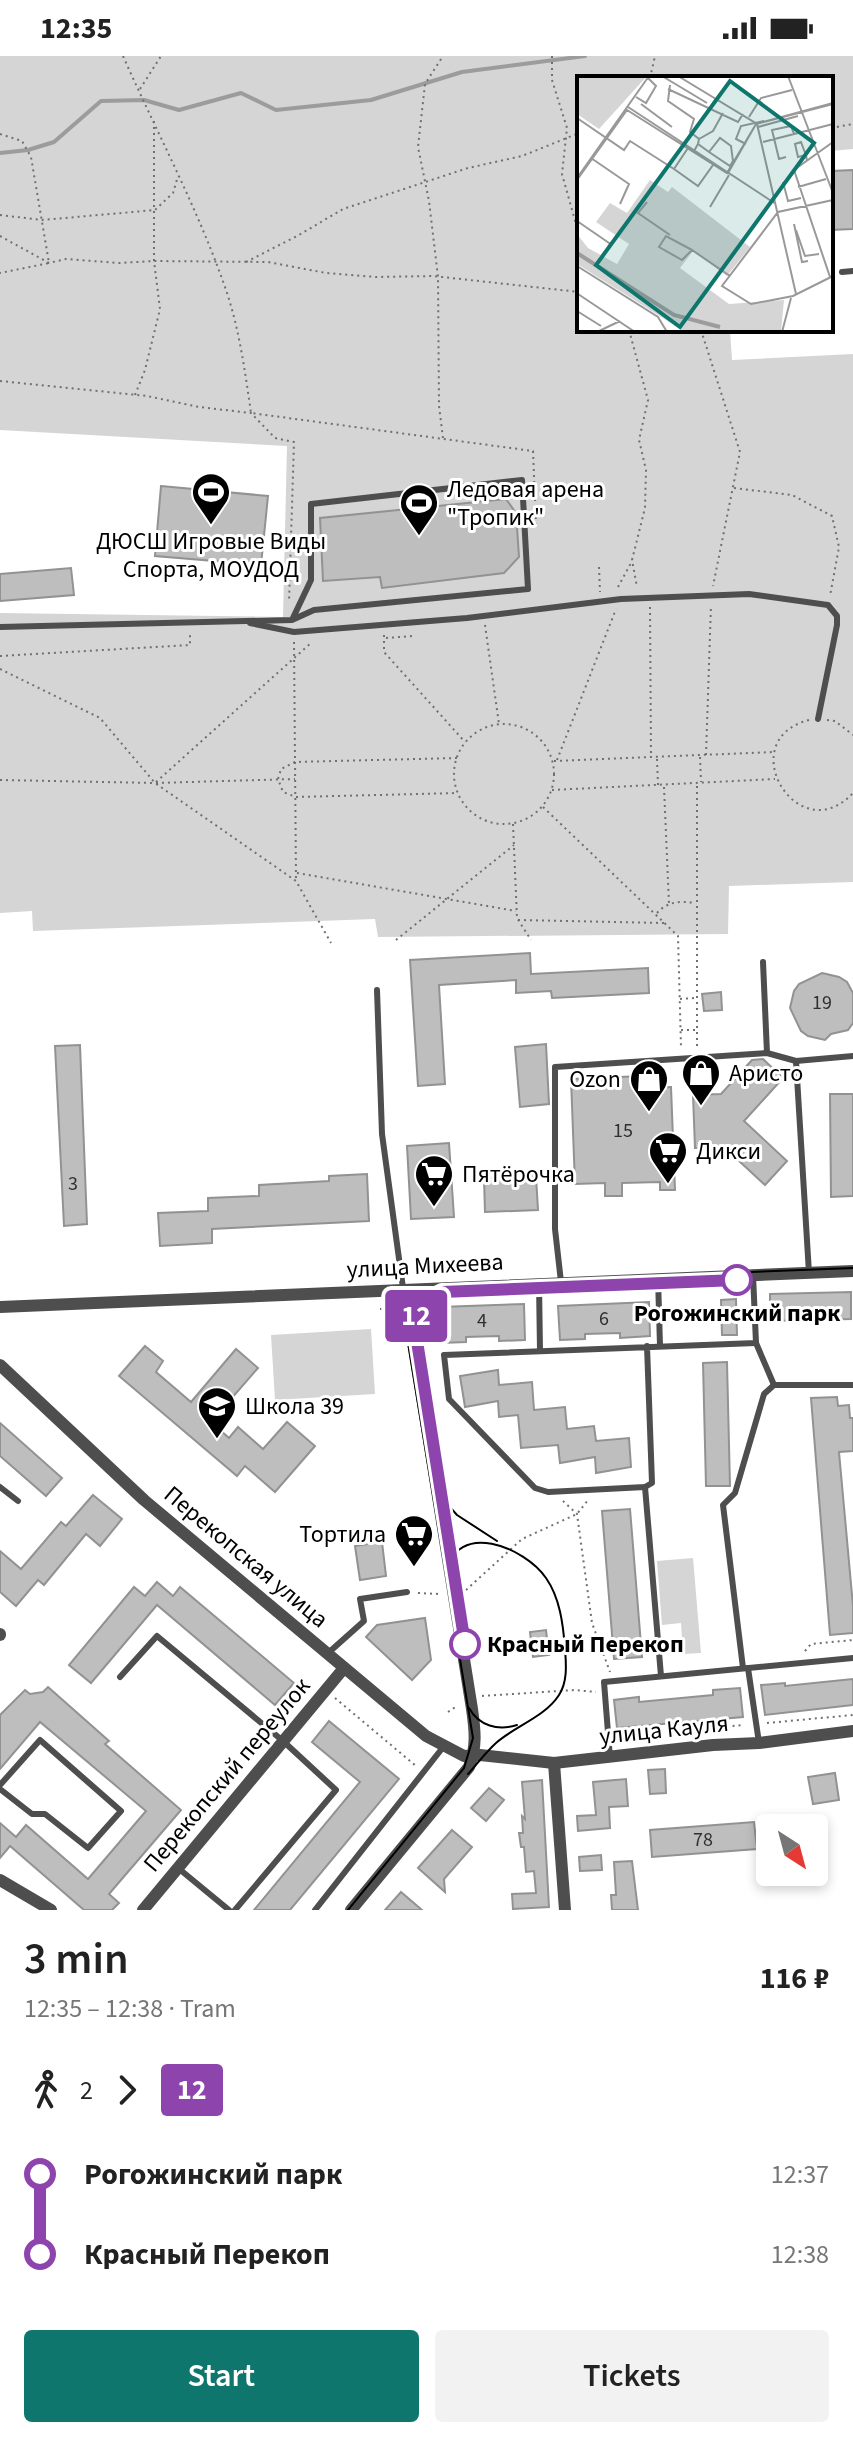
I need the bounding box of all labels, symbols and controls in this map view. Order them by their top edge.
text: 12:35 [40,7,112,50]
inset map [577,76,833,332]
sports icon: ДЮСШ Игровые Виды Спорта, МОУДОД [190,471,232,526]
place label: Ледовая арена "Тропик" [447,472,604,535]
sports icon: Ледовая арена "Тропик" [398,482,440,537]
place label: ДЮСШ Игровые Виды Спорта, МОУДОД [96,524,326,587]
house number: 19 [812,989,832,1017]
shop icon: Аристо [680,1052,722,1107]
place label: Аристо [729,1056,803,1091]
shop icon: Ozon [628,1058,670,1113]
place label: Ozon [569,1062,621,1097]
house number: 15 [613,1117,633,1145]
supermarket icon: Дикси [647,1130,689,1185]
place label: Дикси [696,1134,761,1169]
supermarket icon: Пятёрочка [413,1153,455,1208]
place label: Пятёрочка [462,1157,575,1192]
house number: 3 [68,1170,78,1198]
street label: улица Михеева [346,1244,504,1288]
marker: Рогожинский парк [722,1265,752,1295]
line badge: 12 [380,1290,452,1342]
text: 12 [401,1296,431,1336]
place label: Рогожинский парк [634,1296,841,1331]
house number: 6 [599,1305,609,1333]
house number: 4 [477,1307,487,1335]
school or university icon: Школа 39 [196,1385,238,1440]
place label: Школа 39 [245,1389,344,1424]
street label: Перекопская улица [156,1478,336,1636]
supermarket icon: Тортила [393,1513,435,1568]
place label: Тортила [299,1517,386,1552]
place label: Красный Перекоп [487,1627,684,1662]
marker: Красный Перекоп [450,1629,480,1659]
street label: Перекопский переулок [135,1670,319,1880]
street label: улица Кауля [598,1706,730,1754]
north arrow [756,1814,828,1886]
map controls [756,1814,828,1886]
house number: 78 [693,1826,713,1854]
text: 3 min [24,1928,129,1991]
text: 116 ₽ [760,1957,829,2000]
text: 12:35 – 12:38 · Tram [24,1990,236,2027]
icon: walk [24,2068,68,2112]
icon: forward [105,2068,149,2112]
text: 12 [177,2070,207,2110]
text: 2 [80,2072,93,2109]
text: Рогожинский парк [84,2153,342,2196]
text: 12:37 [771,2156,829,2193]
text: Красный Перекоп [84,2233,330,2276]
text: 12:38 [771,2236,829,2273]
button: Start [24,2330,419,2422]
button: Tickets [435,2330,829,2422]

